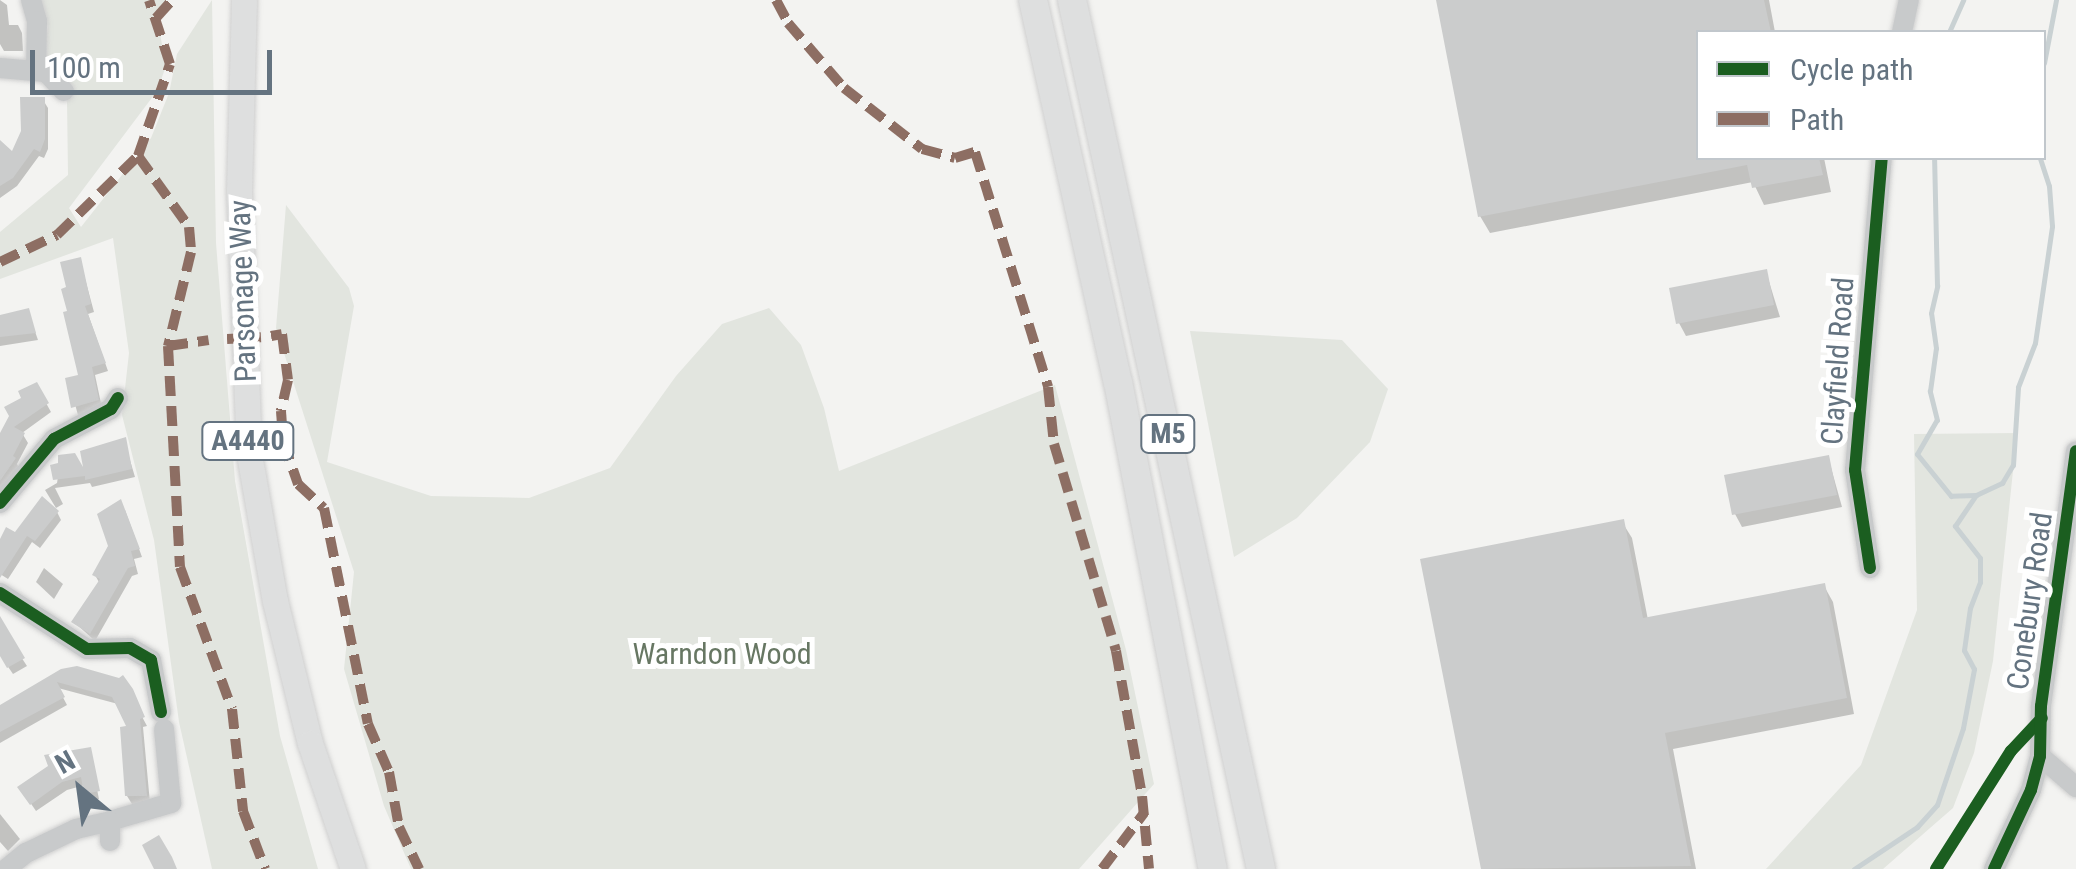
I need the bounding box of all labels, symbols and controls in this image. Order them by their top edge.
scale bar [35,30,278,92]
legend [1696,30,2046,160]
text: 100 m [47,50,121,85]
text: Cycle path [1790,52,1914,87]
text: Path [1790,102,1844,137]
street label: Parsonage Way [222,199,264,383]
street label: Clayfield Road [1814,276,1862,446]
road number: M5 [1138,411,1198,457]
road number: A4440 [200,418,296,464]
street label: Conebury Road [2000,510,2060,692]
park label: Warndon Wood [632,636,812,672]
north arrow [30,739,130,839]
text: N [50,744,81,781]

